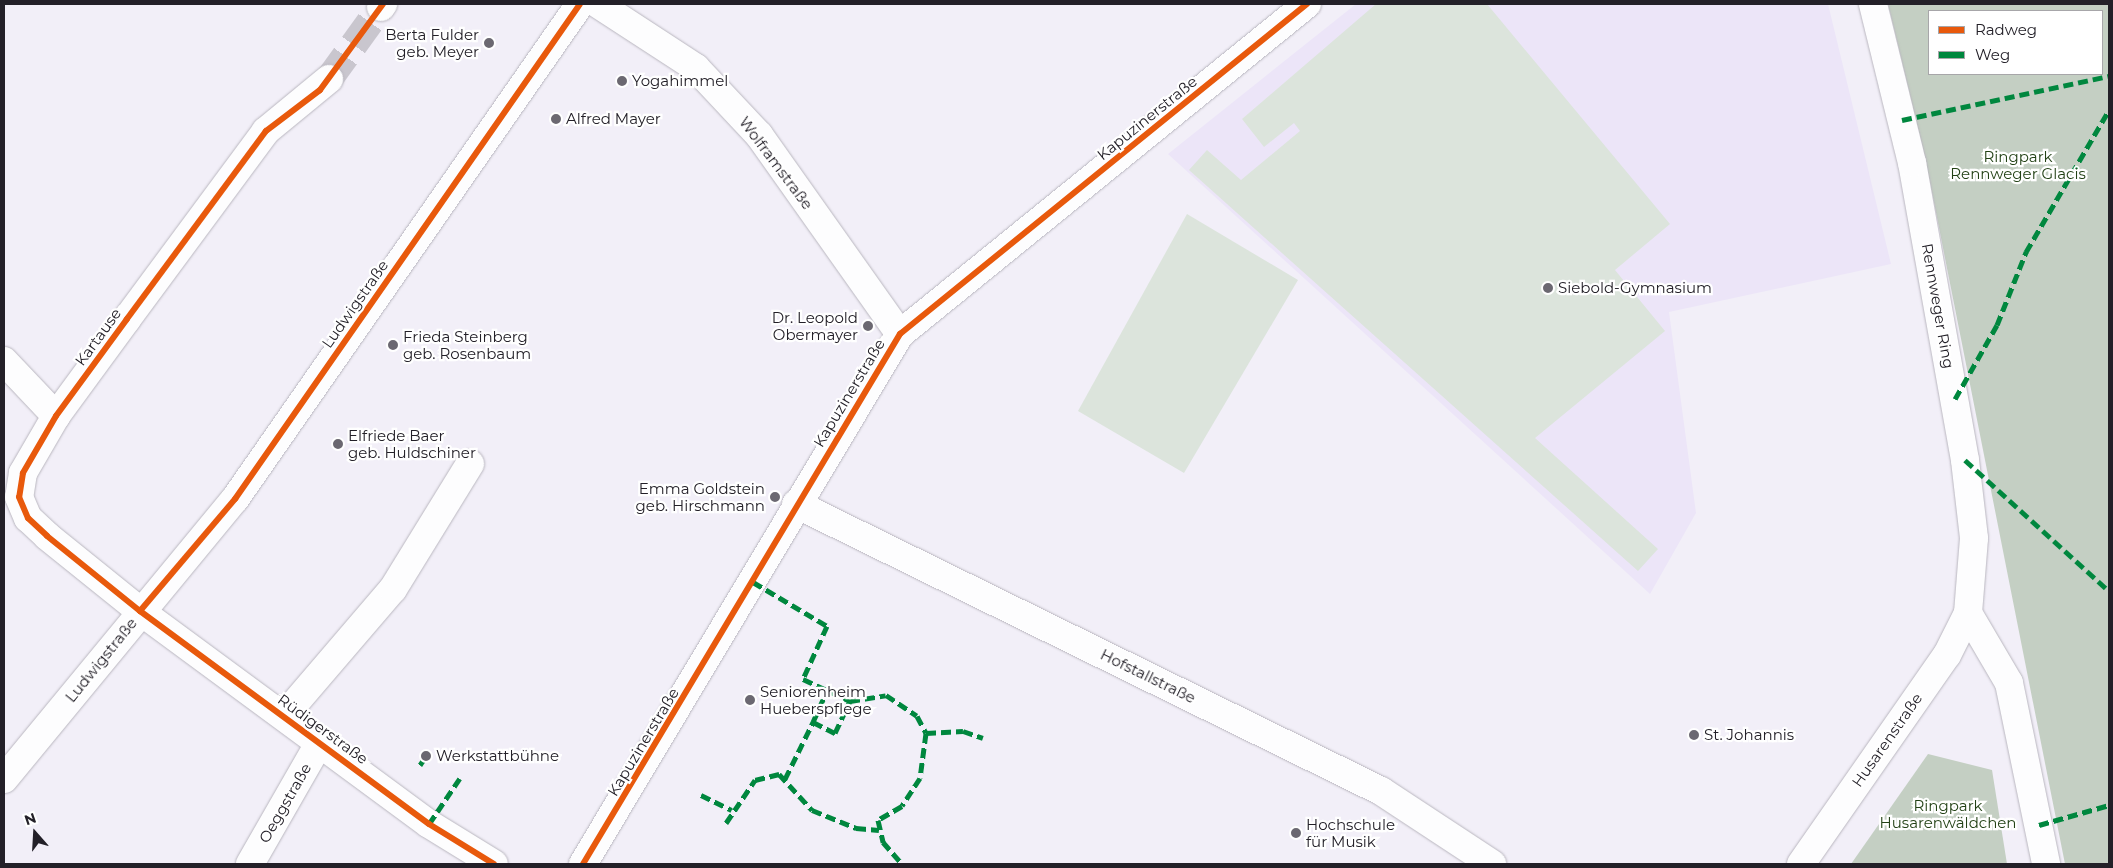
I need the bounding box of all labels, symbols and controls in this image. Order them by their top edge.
legend [1928,10,2103,75]
text: Radweg [1975,20,2037,39]
place label: Berta Fulder geb. Meyer [385,25,479,60]
marker: Berta Fulder geb. Meyer [483,37,495,49]
text: Weg [1975,45,2010,64]
place label: Yogahimmel [632,72,728,90]
street label: Kapuzinerstraße [1093,72,1201,164]
marker: Yogahimmel [616,75,628,87]
place label: Alfred Mayer [566,110,661,128]
marker: Alfred Mayer [550,113,562,125]
street label: Wolframstraße [735,113,817,213]
park label: Ringpark Rennweger Glacis [1950,147,2086,182]
street label: Rennweger Ring [1918,242,1958,370]
street label: Ludwigstraße [318,257,392,351]
place label: Siebold-Gymnasium [1558,279,1712,297]
marker: Siebold-Gymnasium [1542,282,1554,294]
street label: Kartause [71,305,125,369]
place label: Dr. Leopold Obermayer [772,308,858,343]
marker: Dr. Leopold Obermayer [862,320,874,332]
place label: Frieda Steinberg geb. Rosenbaum [403,327,531,362]
street label: Kapuzinerstraße [810,336,888,450]
marker: Frieda Steinberg geb. Rosenbaum [387,339,399,351]
place label: Elfriede Baer geb. Huldschiner [348,426,476,461]
marker: Elfriede Baer geb. Huldschiner [332,438,344,450]
place label: Emma Goldstein geb. Hirschmann [636,479,765,514]
marker: Emma Goldstein geb. Hirschmann [769,491,781,503]
street label: Ludwigstraße [62,614,140,706]
street label: Hofstallstraße [1098,645,1198,707]
place label: Seniorenheim Hueberspflege [760,682,872,717]
street label: Kapuzinerstraße [604,685,682,799]
street label: Rüdigerstraße [274,690,372,768]
street label: Husarenstraße [1848,690,1926,790]
marker: Seniorenheim Hueberspflege [744,694,756,706]
place label: St. Johannis [1704,726,1794,744]
marker: St. Johannis [1688,729,1700,741]
place label: Werkstattbühne [436,747,559,765]
marker: Werkstattbühne [420,750,432,762]
street label: Oeggstraße [255,760,315,846]
park label: Ringpark Husarenwäldchen [1880,796,2016,831]
north arrow [10,808,60,858]
text: N [22,808,38,829]
place label: Hochschule für Musik [1306,815,1395,850]
marker: Hochschule für Musik [1290,827,1302,839]

